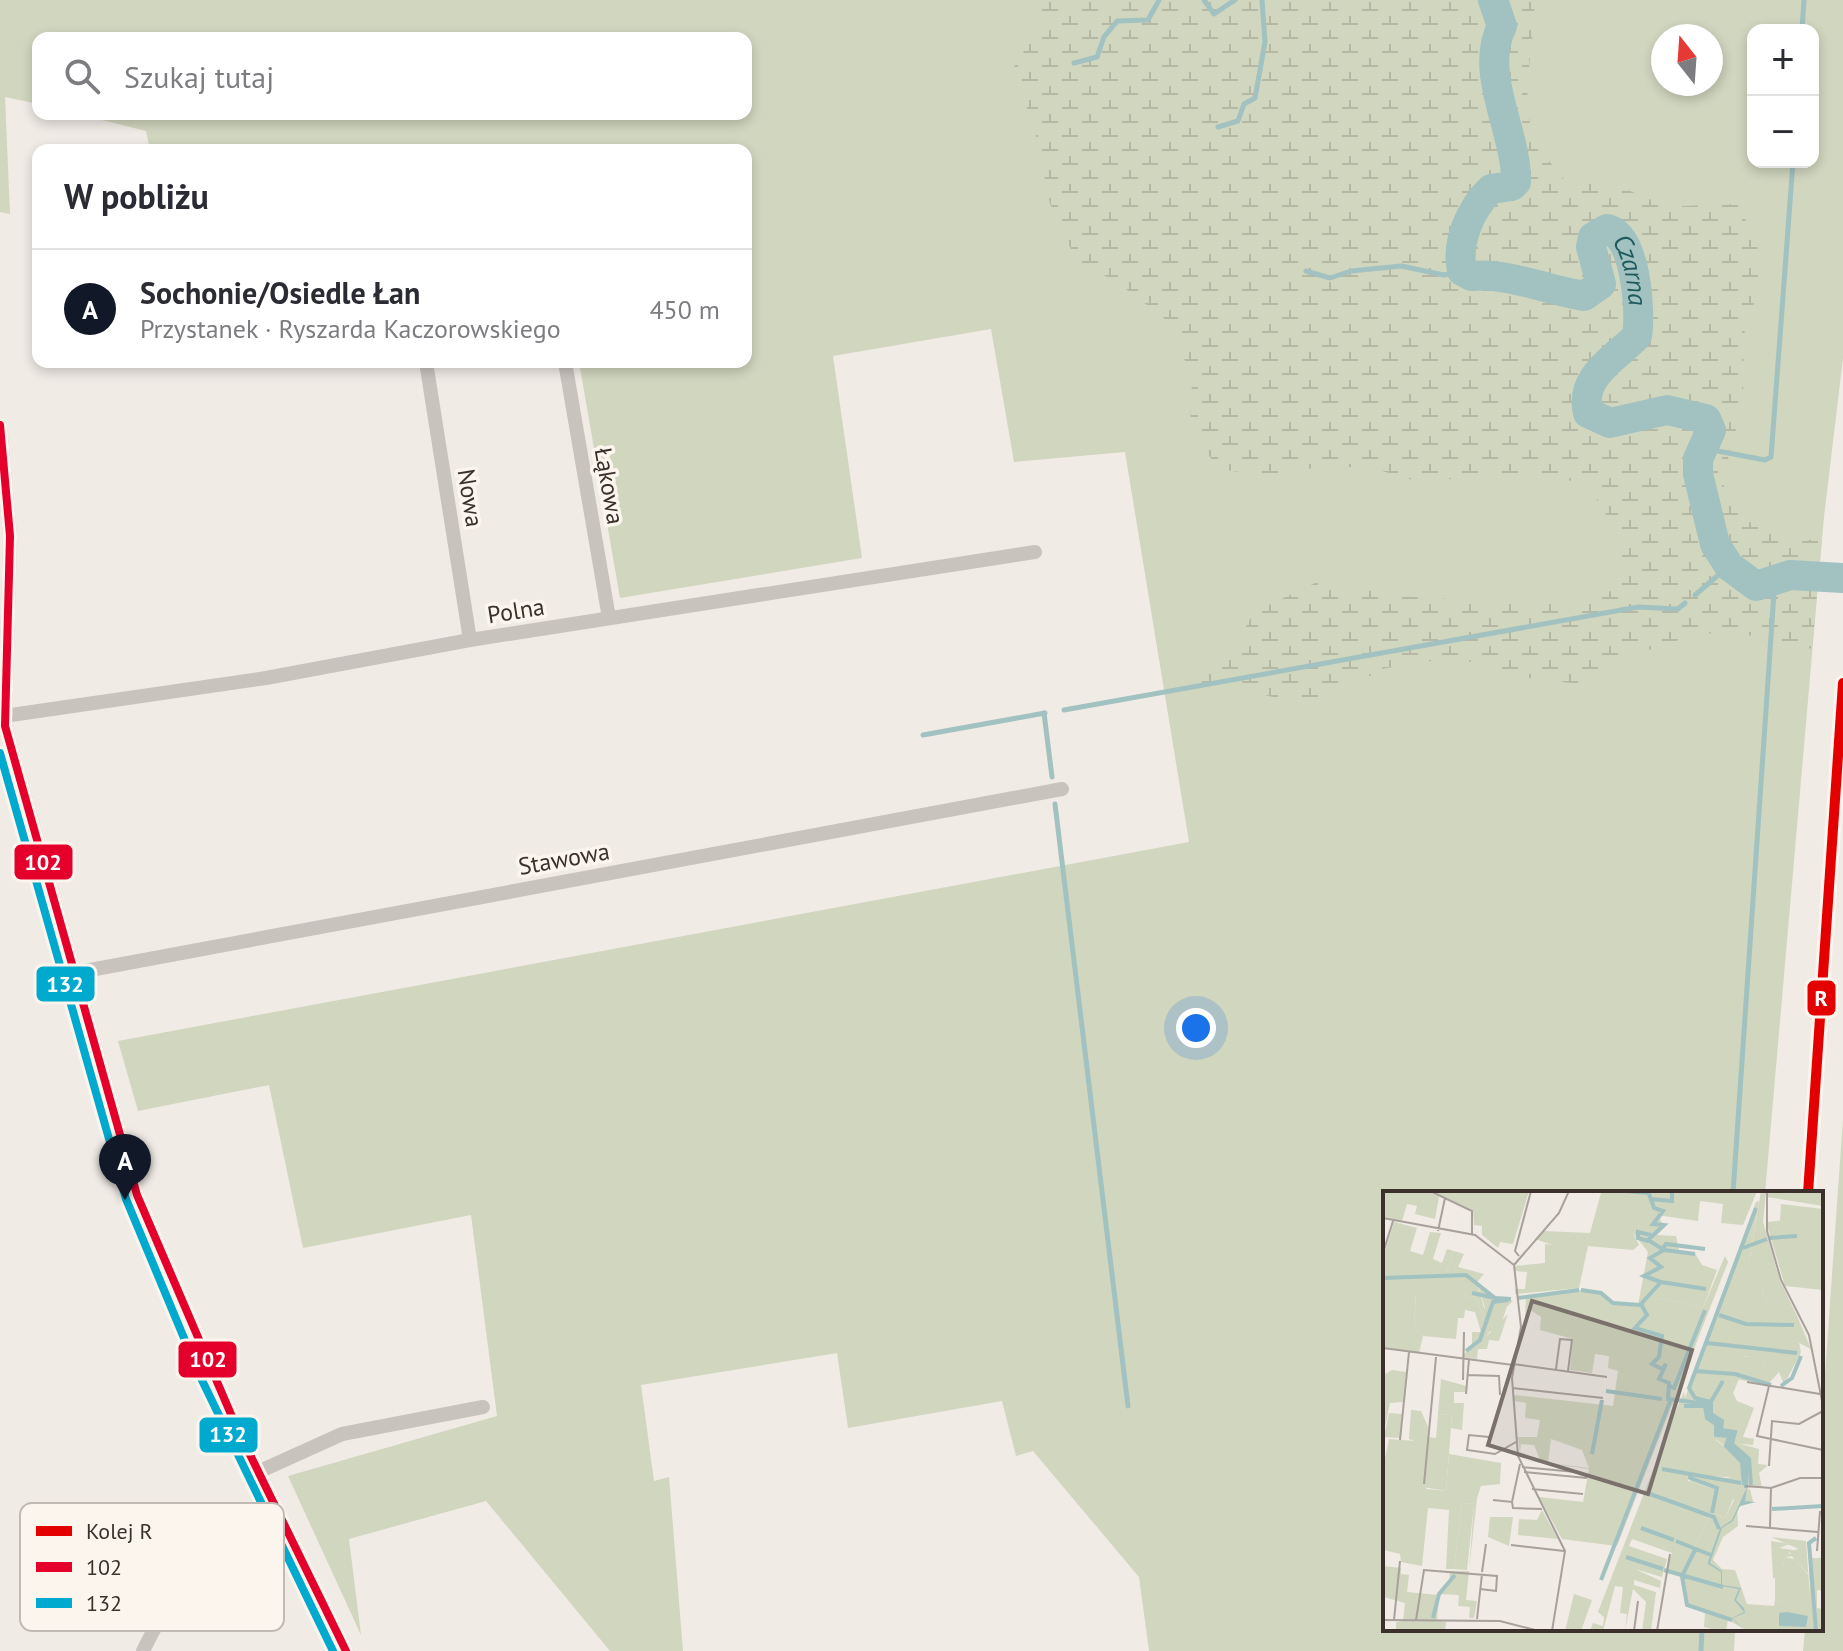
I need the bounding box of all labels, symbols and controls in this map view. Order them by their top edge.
north arrow [1651,24,1723,96]
map controls [1747,24,1819,168]
button: + [1747,24,1819,96]
search box [32,32,752,120]
icon: search [60,54,104,98]
text: Szukaj tutaj [124,57,274,96]
button: − [1747,96,1819,168]
text: W pobliżu [64,174,209,218]
water label: Czarna [1606,228,1655,307]
text: Sochonie/Osiedle Łan [140,273,420,312]
text: A [82,293,98,326]
text: 450 m [649,293,720,326]
text: Przystanek · Ryszarda Kaczorowskiego [140,312,561,345]
street label: Łąkowa [588,445,631,527]
street label: Nowa [451,467,490,529]
street label: Polna [485,591,547,630]
street label: Stawowa [516,835,612,882]
line badge: 102 [13,843,74,881]
text: 102 [24,848,62,876]
line badge: 132 [35,965,96,1003]
text: 132 [46,970,84,998]
line badge: R [1806,979,1837,1017]
text: R [1814,984,1828,1012]
your location [1176,1008,1216,1048]
pin: A [99,1134,151,1200]
inset map [1383,1191,1823,1631]
line badge: 102 [177,1340,238,1379]
text: 102 [189,1345,227,1373]
line badge: 132 [198,1416,259,1454]
text: 132 [209,1420,247,1448]
legend [20,1503,284,1631]
text: Kolej R [86,1517,153,1545]
text: 102 [86,1553,122,1581]
text: 132 [86,1589,122,1617]

